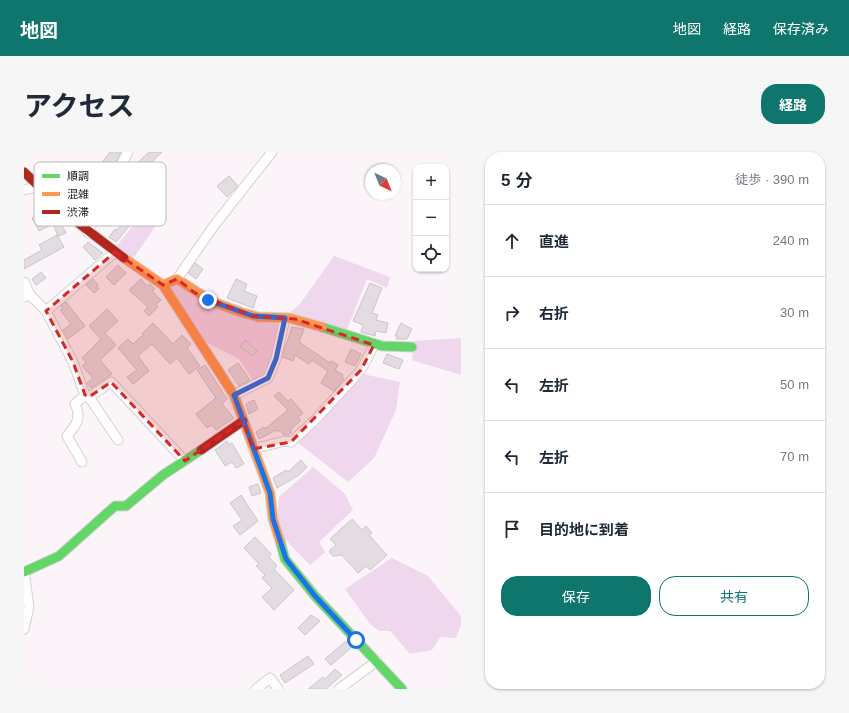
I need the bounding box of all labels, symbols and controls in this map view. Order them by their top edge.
text: 地図 [20,20,58,41]
text: 地図 [673,21,701,37]
text: 経路 [723,21,751,37]
text: 保存済み [773,21,829,37]
button: 経路 [761,84,825,124]
text: アクセス [24,91,135,122]
legend [34,162,166,226]
north arrow [365,164,401,200]
map controls [413,164,449,272]
button: + [413,164,449,200]
text: 順調 [67,170,89,182]
text: 5 分 [501,171,532,190]
text: 徒歩 · 390 m [735,172,809,187]
text: 混雑 [67,188,89,200]
button: − [413,200,449,236]
text: 渋滞 [67,206,89,218]
icon: ahead [501,230,523,252]
text: 直進 [539,233,569,250]
text: 240 m [773,233,809,248]
button: locate [413,236,449,272]
route end [199,291,217,309]
icon: right [501,302,523,324]
text: 右折 [539,305,569,322]
text: 30 m [780,305,809,320]
icon: left [501,374,523,396]
text: 左折 [539,377,569,394]
text: 50 m [780,377,809,392]
icon: left [501,446,523,468]
text: 左折 [539,449,569,466]
text: 70 m [780,449,809,464]
icon: arrive [501,518,523,540]
text: 目的地に到着 [539,521,629,538]
button: 保存 [501,576,651,616]
button: 共有 [659,576,809,616]
route start [347,631,365,649]

